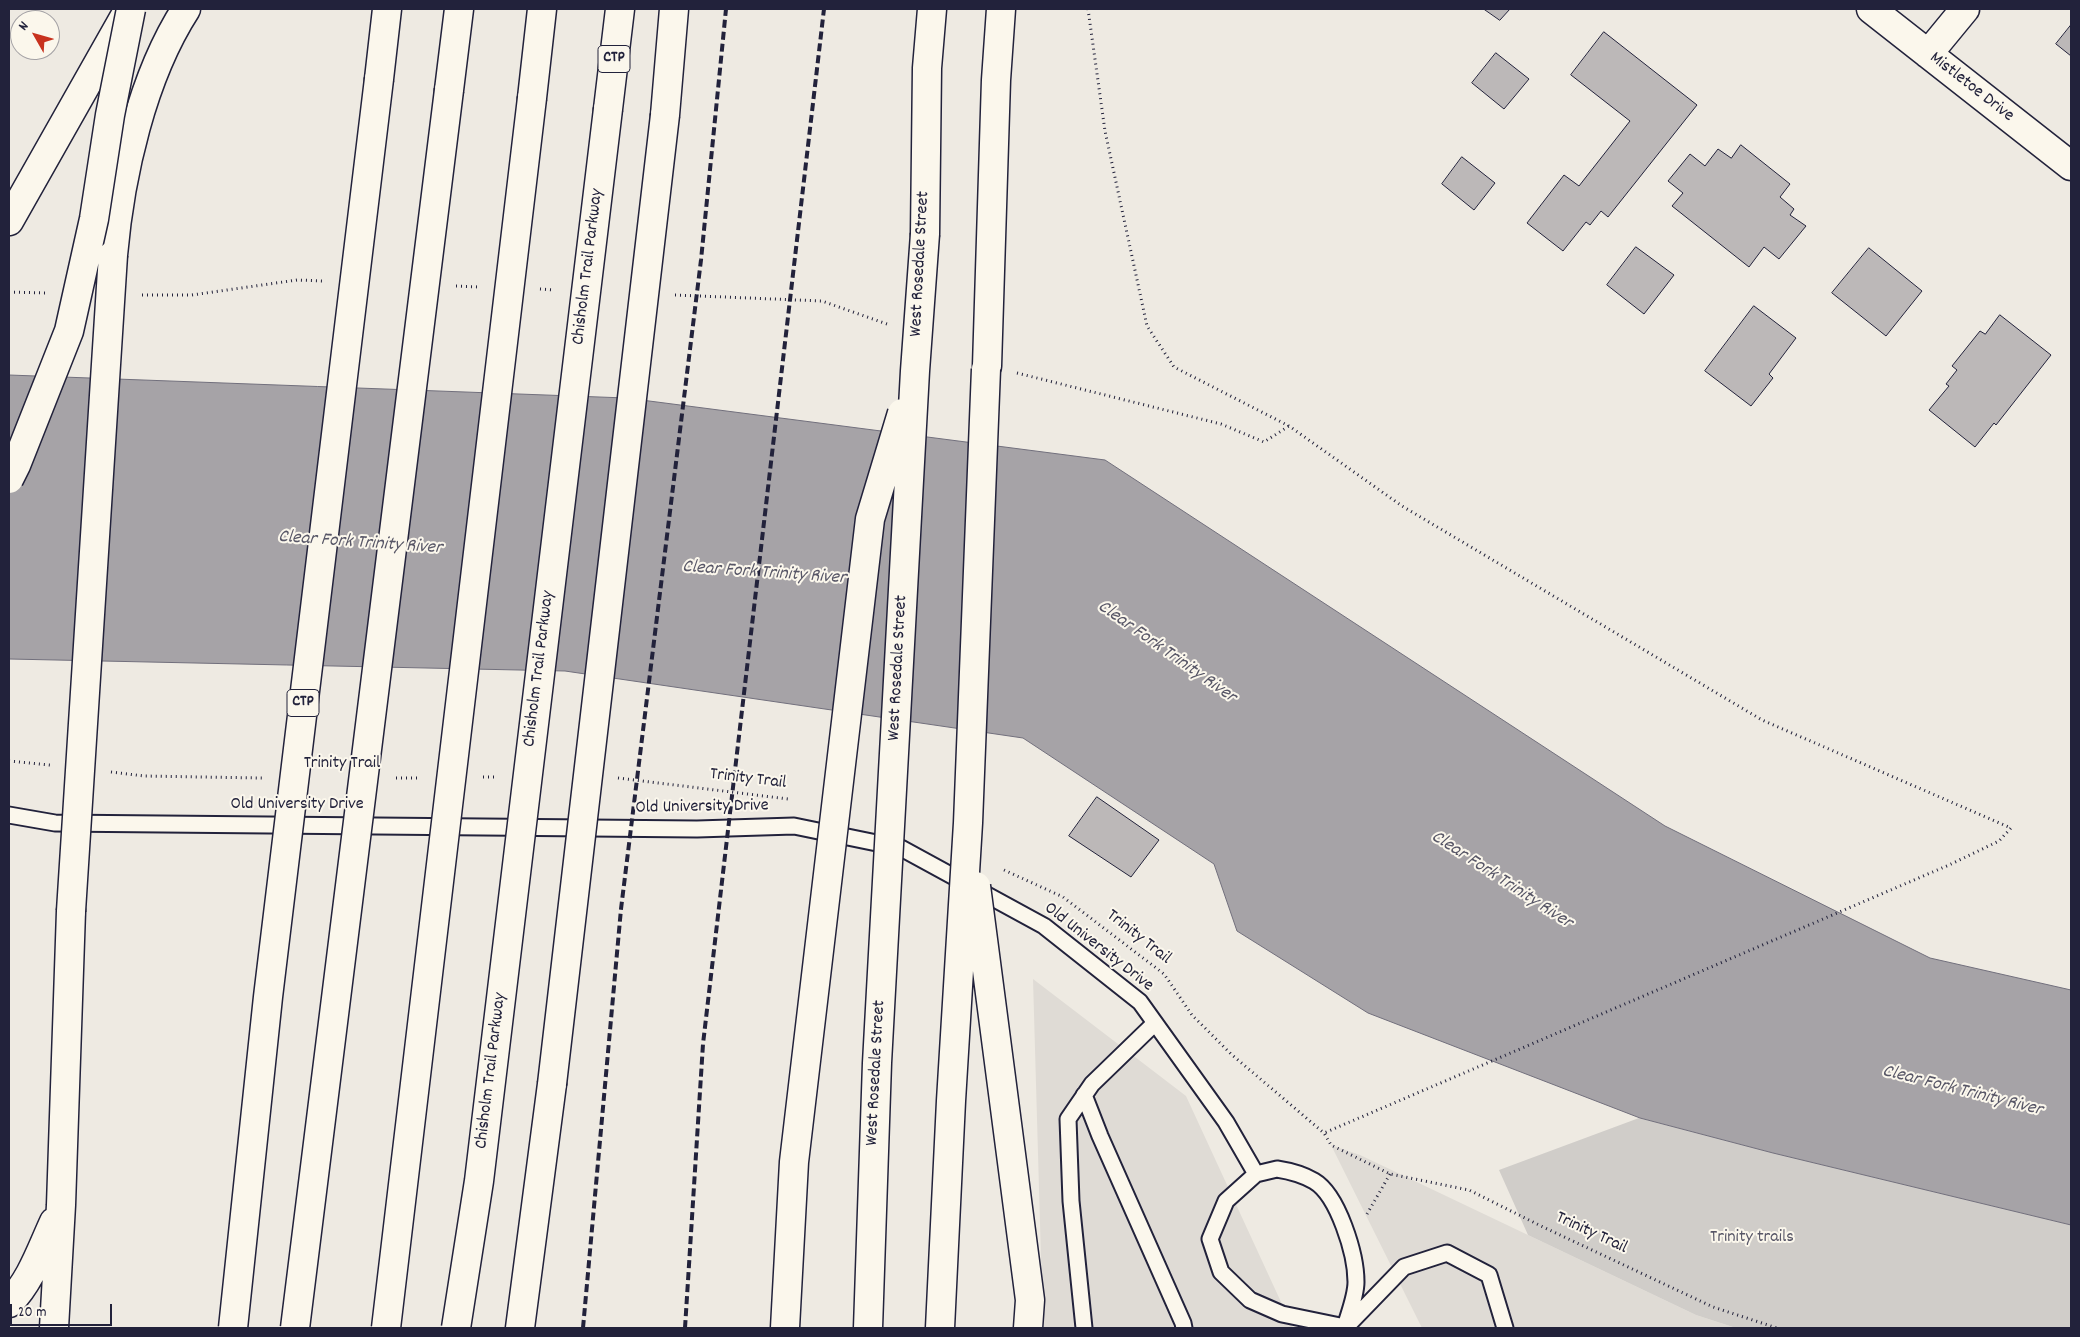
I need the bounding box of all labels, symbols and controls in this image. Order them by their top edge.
north arrow [10,10,60,60]
text: N [14,18,34,35]
road number: CTP [598,46,630,72]
street label: Mistletoe Drive [1924,48,2018,128]
street label: Chisholm Trail Parkway [569,188,609,346]
street label: West Rosedale Street [906,191,936,337]
water label: Clear Fork Trinity River [277,527,443,561]
water label: Clear Fork Trinity River [681,557,847,591]
street label: Chisholm Trail Parkway [520,590,560,748]
street label: West Rosedale Street [884,595,914,741]
water label: Clear Fork Trinity River [1092,597,1240,709]
road number: CTP [287,690,319,716]
street label: Trinity Trail [304,754,380,776]
street label: Trinity Trail [709,765,787,795]
street label: Old University Drive [230,795,364,817]
street label: Old University Drive [635,796,769,820]
water label: Clear Fork Trinity River [1426,827,1576,935]
street label: Old University Drive [1039,898,1157,998]
street label: Trinity Trail [1101,906,1175,970]
street label: Chisholm Trail Parkway [472,992,512,1150]
street label: West Rosedale Street [862,1000,892,1146]
water label: Clear Fork Trinity River [1880,1061,2044,1123]
street label: Trinity Trail [1552,1208,1630,1260]
park label: Trinity trails [1710,1228,1794,1250]
scale bar [12,1294,115,1326]
text: 20 m [18,1302,46,1324]

